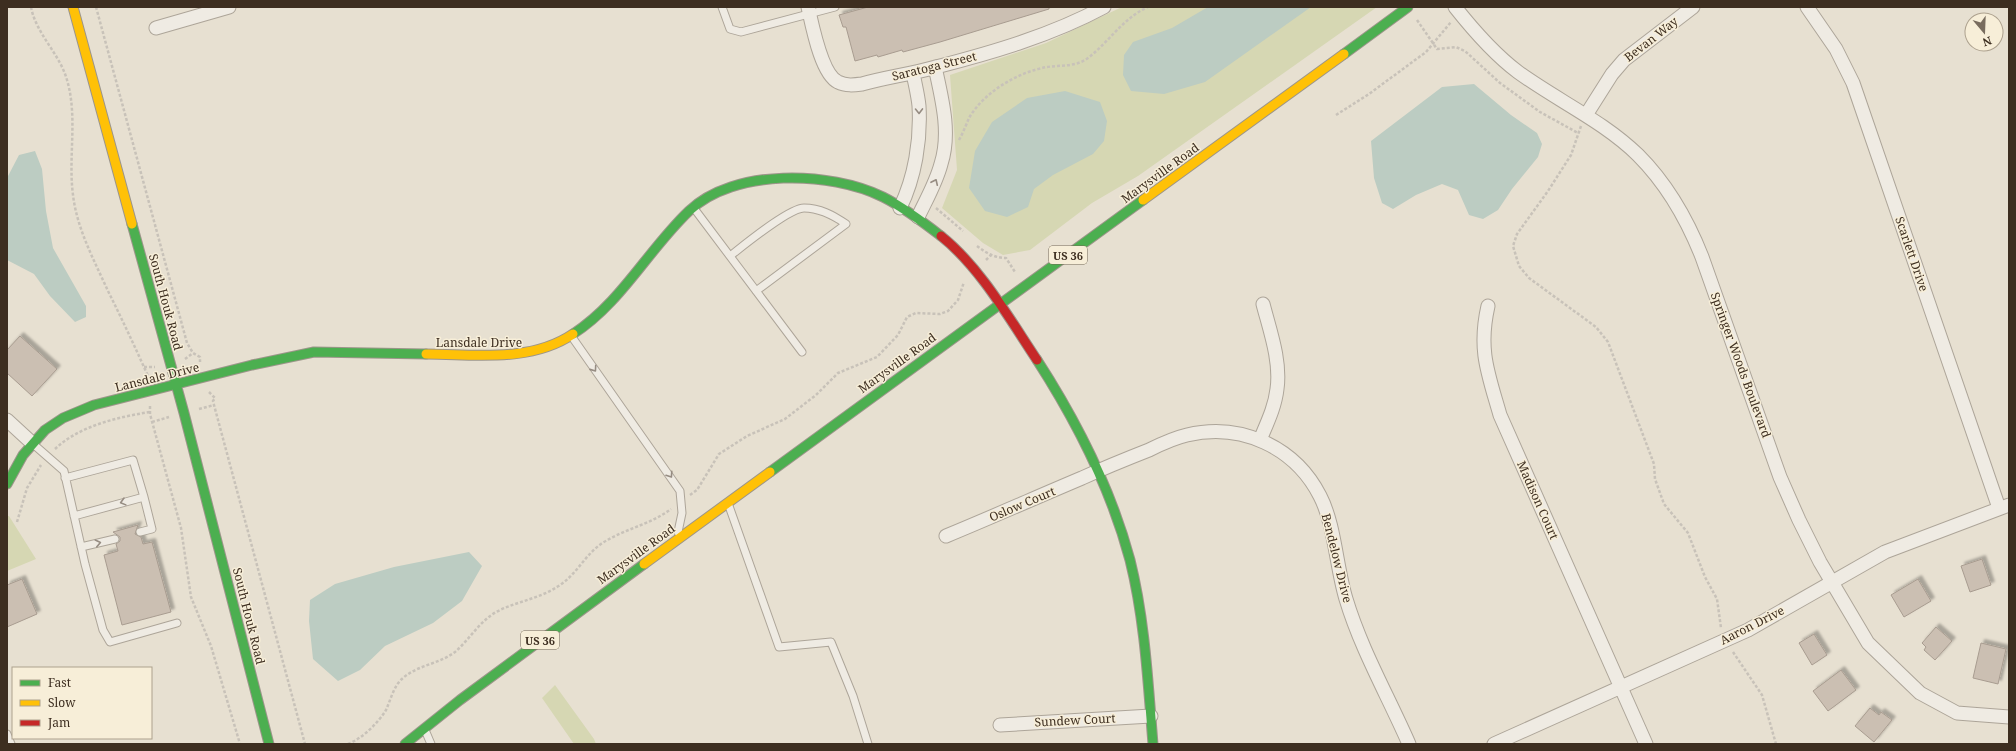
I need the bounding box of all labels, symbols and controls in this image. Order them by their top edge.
north arrow [1964,12,2004,52]
street label: Bevan Way [1621,13,1682,65]
text: N [1981,33,1994,51]
street label: Saratoga Street [890,47,978,85]
one-way arrow [915,108,923,114]
street label: Marysville Road [1118,139,1203,207]
one-way arrow [930,179,938,186]
street label: Scarlett Drive [1891,214,1933,294]
road number: US 36 [1049,246,1087,264]
street label: South Houk Road [145,252,187,353]
street label: Springer Woods Boulevard [1707,290,1775,441]
street label: Marysville Road [855,329,940,397]
street label: Lansdale Drive [436,334,522,351]
street label: Lansdale Drive [113,358,201,396]
one-way arrow [590,364,597,371]
street label: Madison Court [1513,458,1563,542]
one-way arrow [665,470,672,477]
street label: Oslow Court [986,482,1058,526]
one-way arrow [120,498,126,506]
street label: Bendelow Drive [1318,512,1356,604]
street label: Marysville Road [594,520,679,588]
one-way arrow [94,539,101,547]
street label: South Houk Road [229,566,269,667]
street label: Aaron Drive [1717,601,1787,649]
road number: US 36 [521,631,559,649]
legend [12,667,152,739]
text: Fast [48,674,71,691]
text: Slow [48,694,76,711]
street label: Sundew Court [1034,709,1116,731]
text: Jam [47,714,70,731]

